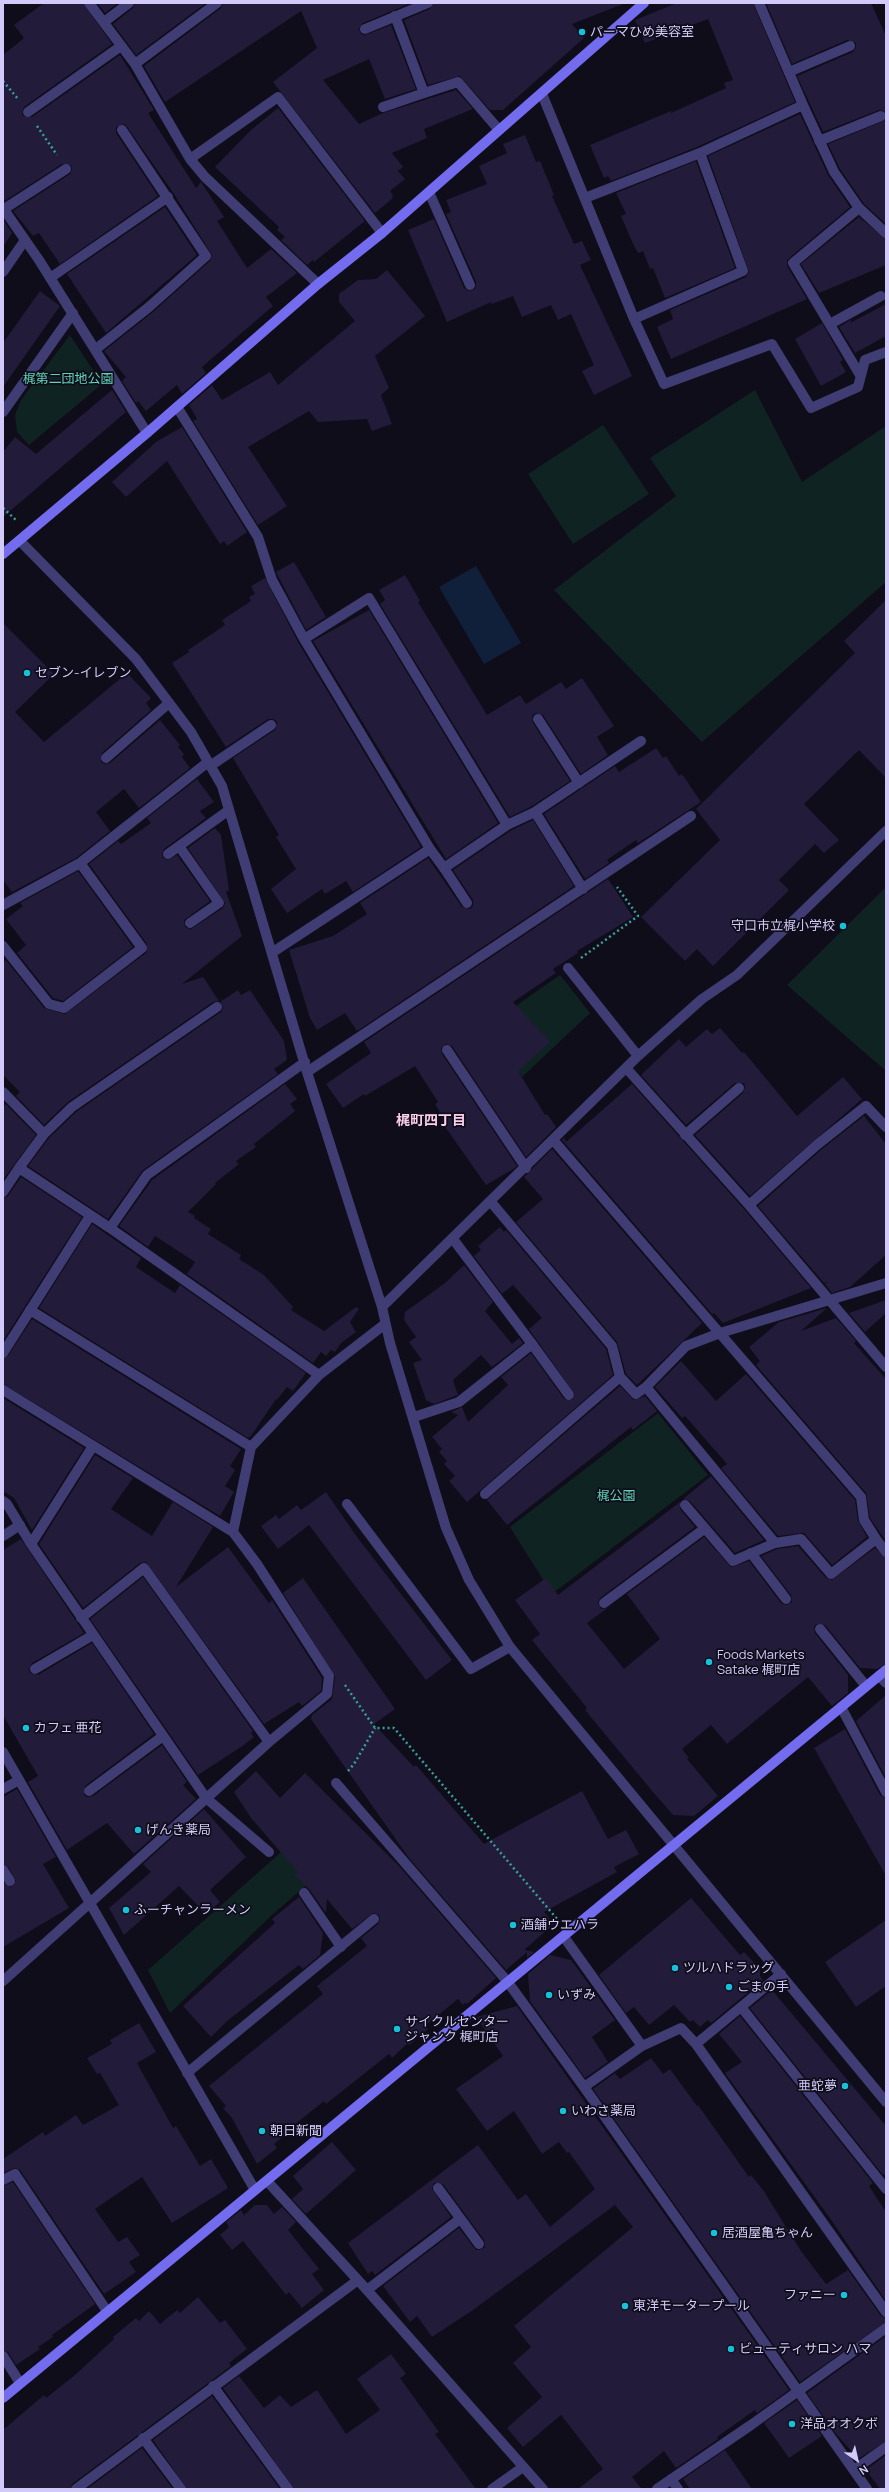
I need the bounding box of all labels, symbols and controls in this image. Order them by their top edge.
place label: パーマひめ美容室 [590,24,694,40]
marker: パーマひめ美容室 [577,27,587,37]
park label: 梶第二団地公園 [23,371,113,387]
place label: セブン-イレブン [35,665,131,681]
marker: セブン-イレブン [22,668,32,678]
place label: 守口市立梶小学校 [731,918,835,934]
marker: 守口市立梶小学校 [838,921,848,931]
district label: 梶町四丁目 [396,1113,466,1129]
park label: 梶公園 [597,1488,635,1504]
place label: Foods Markets Satake 梶町店 [717,1647,805,1678]
marker: Foods Markets Satake 梶町店 [704,1657,714,1667]
place label: カフェ 亜花 [34,1720,102,1736]
marker: カフェ 亜花 [21,1723,31,1733]
place label: げんき薬局 [146,1822,211,1838]
marker: げんき薬局 [133,1825,143,1835]
place label: ふーチャンラーメン [134,1902,251,1918]
marker: ふーチャンラーメン [121,1905,131,1915]
place label: 酒舗ウエハラ [521,1917,599,1933]
marker: 酒舗ウエハラ [508,1920,518,1930]
place label: ツルハドラッグ [683,1960,774,1976]
marker: ツルハドラッグ [670,1963,680,1973]
place label: ごまの手 [737,1979,789,1995]
marker: ごまの手 [724,1982,734,1992]
place label: いずみ [557,1987,596,2003]
marker: いずみ [544,1990,554,2000]
place label: サイクルセンター ジャンク 梶町店 [405,2014,509,2045]
marker: サイクルセンター ジャンク 梶町店 [392,2024,402,2034]
place label: 亜蛇夢 [798,2078,837,2094]
marker: 亜蛇夢 [840,2081,850,2091]
place label: いわさ薬局 [571,2103,636,2119]
marker: いわさ薬局 [558,2106,568,2116]
place label: 朝日新聞 [270,2123,322,2139]
marker: 朝日新聞 [257,2126,267,2136]
place label: 居酒屋亀ちゃん [722,2225,813,2241]
marker: 居酒屋亀ちゃん [709,2228,719,2238]
place label: ファニー [784,2287,836,2303]
marker: ファニー [839,2290,849,2300]
place label: 東洋モータープール [633,2298,750,2314]
marker: 東洋モータープール [620,2301,630,2311]
place label: ビューティサロン ハマ [739,2341,872,2357]
marker: ビューティサロン ハマ [726,2344,736,2354]
place label: 洋品オオクボ [800,2416,878,2432]
marker: 洋品オオクボ [787,2419,797,2429]
north arrow [837,2440,877,2480]
text: N [857,2462,871,2479]

